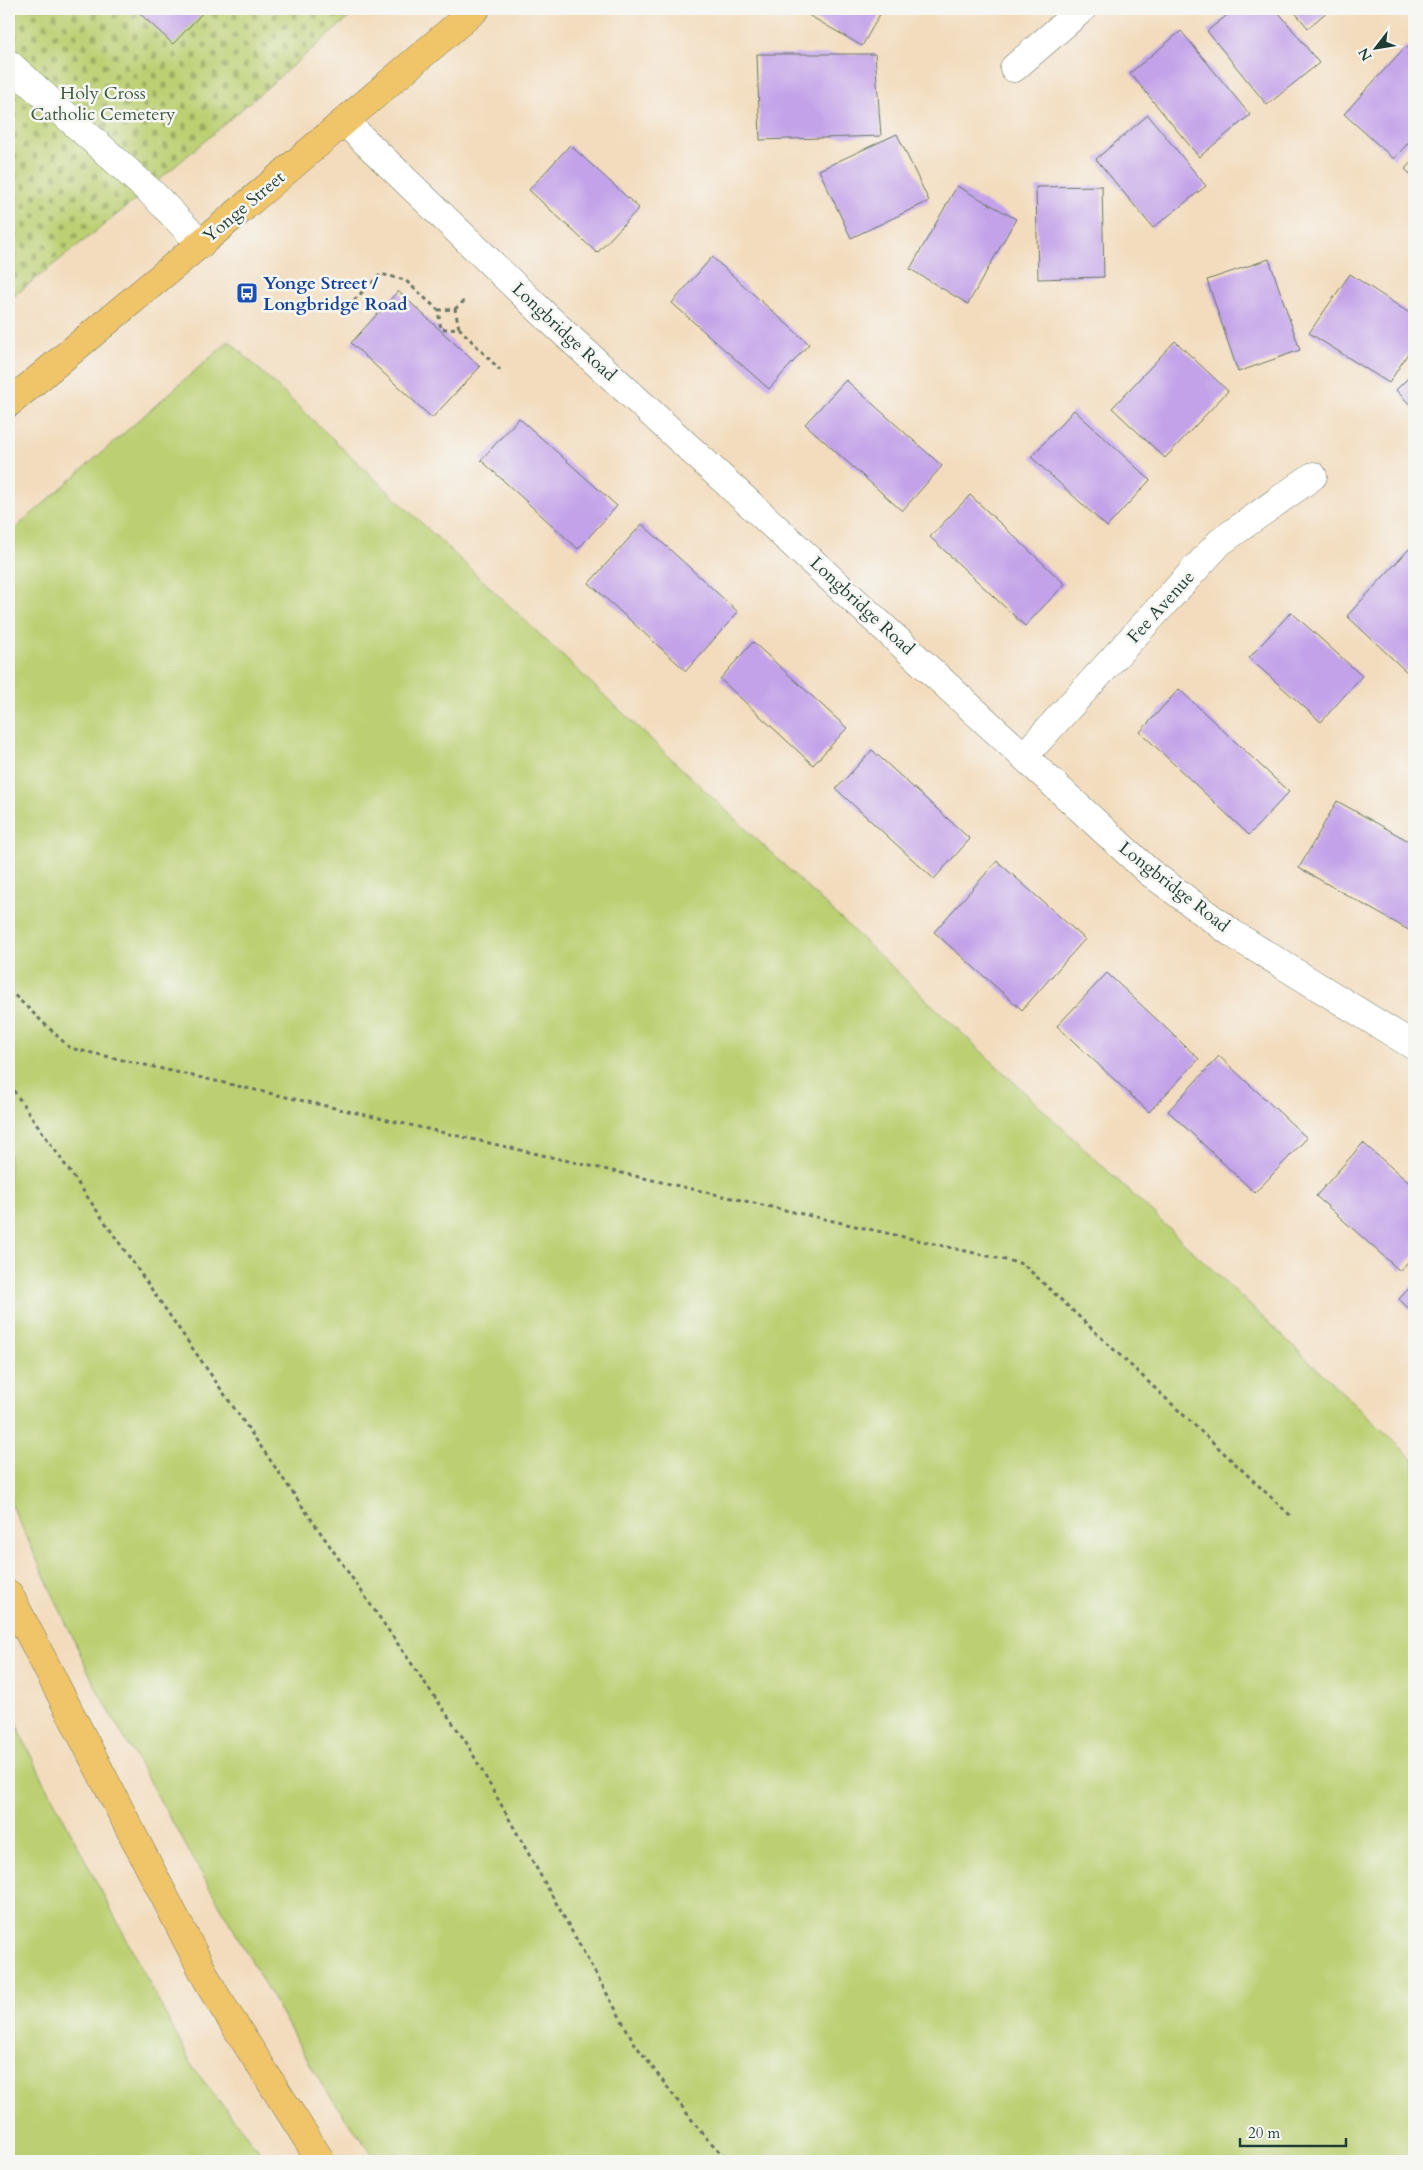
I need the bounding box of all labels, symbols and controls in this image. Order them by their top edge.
north arrow [1350,22,1400,72]
text: N [1354,44,1377,65]
park label: Holy Cross Catholic Cemetery [31,81,176,127]
street label: Yonge Street [198,165,290,249]
place label: Yonge Street / Longbridge Road [263,271,408,317]
street label: Longbridge Road [506,277,622,387]
bus stop icon: Yonge Street / Longbridge Road [235,281,259,305]
street label: Longbridge Road [804,551,920,661]
street label: Fee Avenue [1122,565,1200,649]
street label: Longbridge Road [1113,836,1235,938]
scale bar [1240,2115,1347,2147]
text: 20 m [1248,2123,1280,2143]

